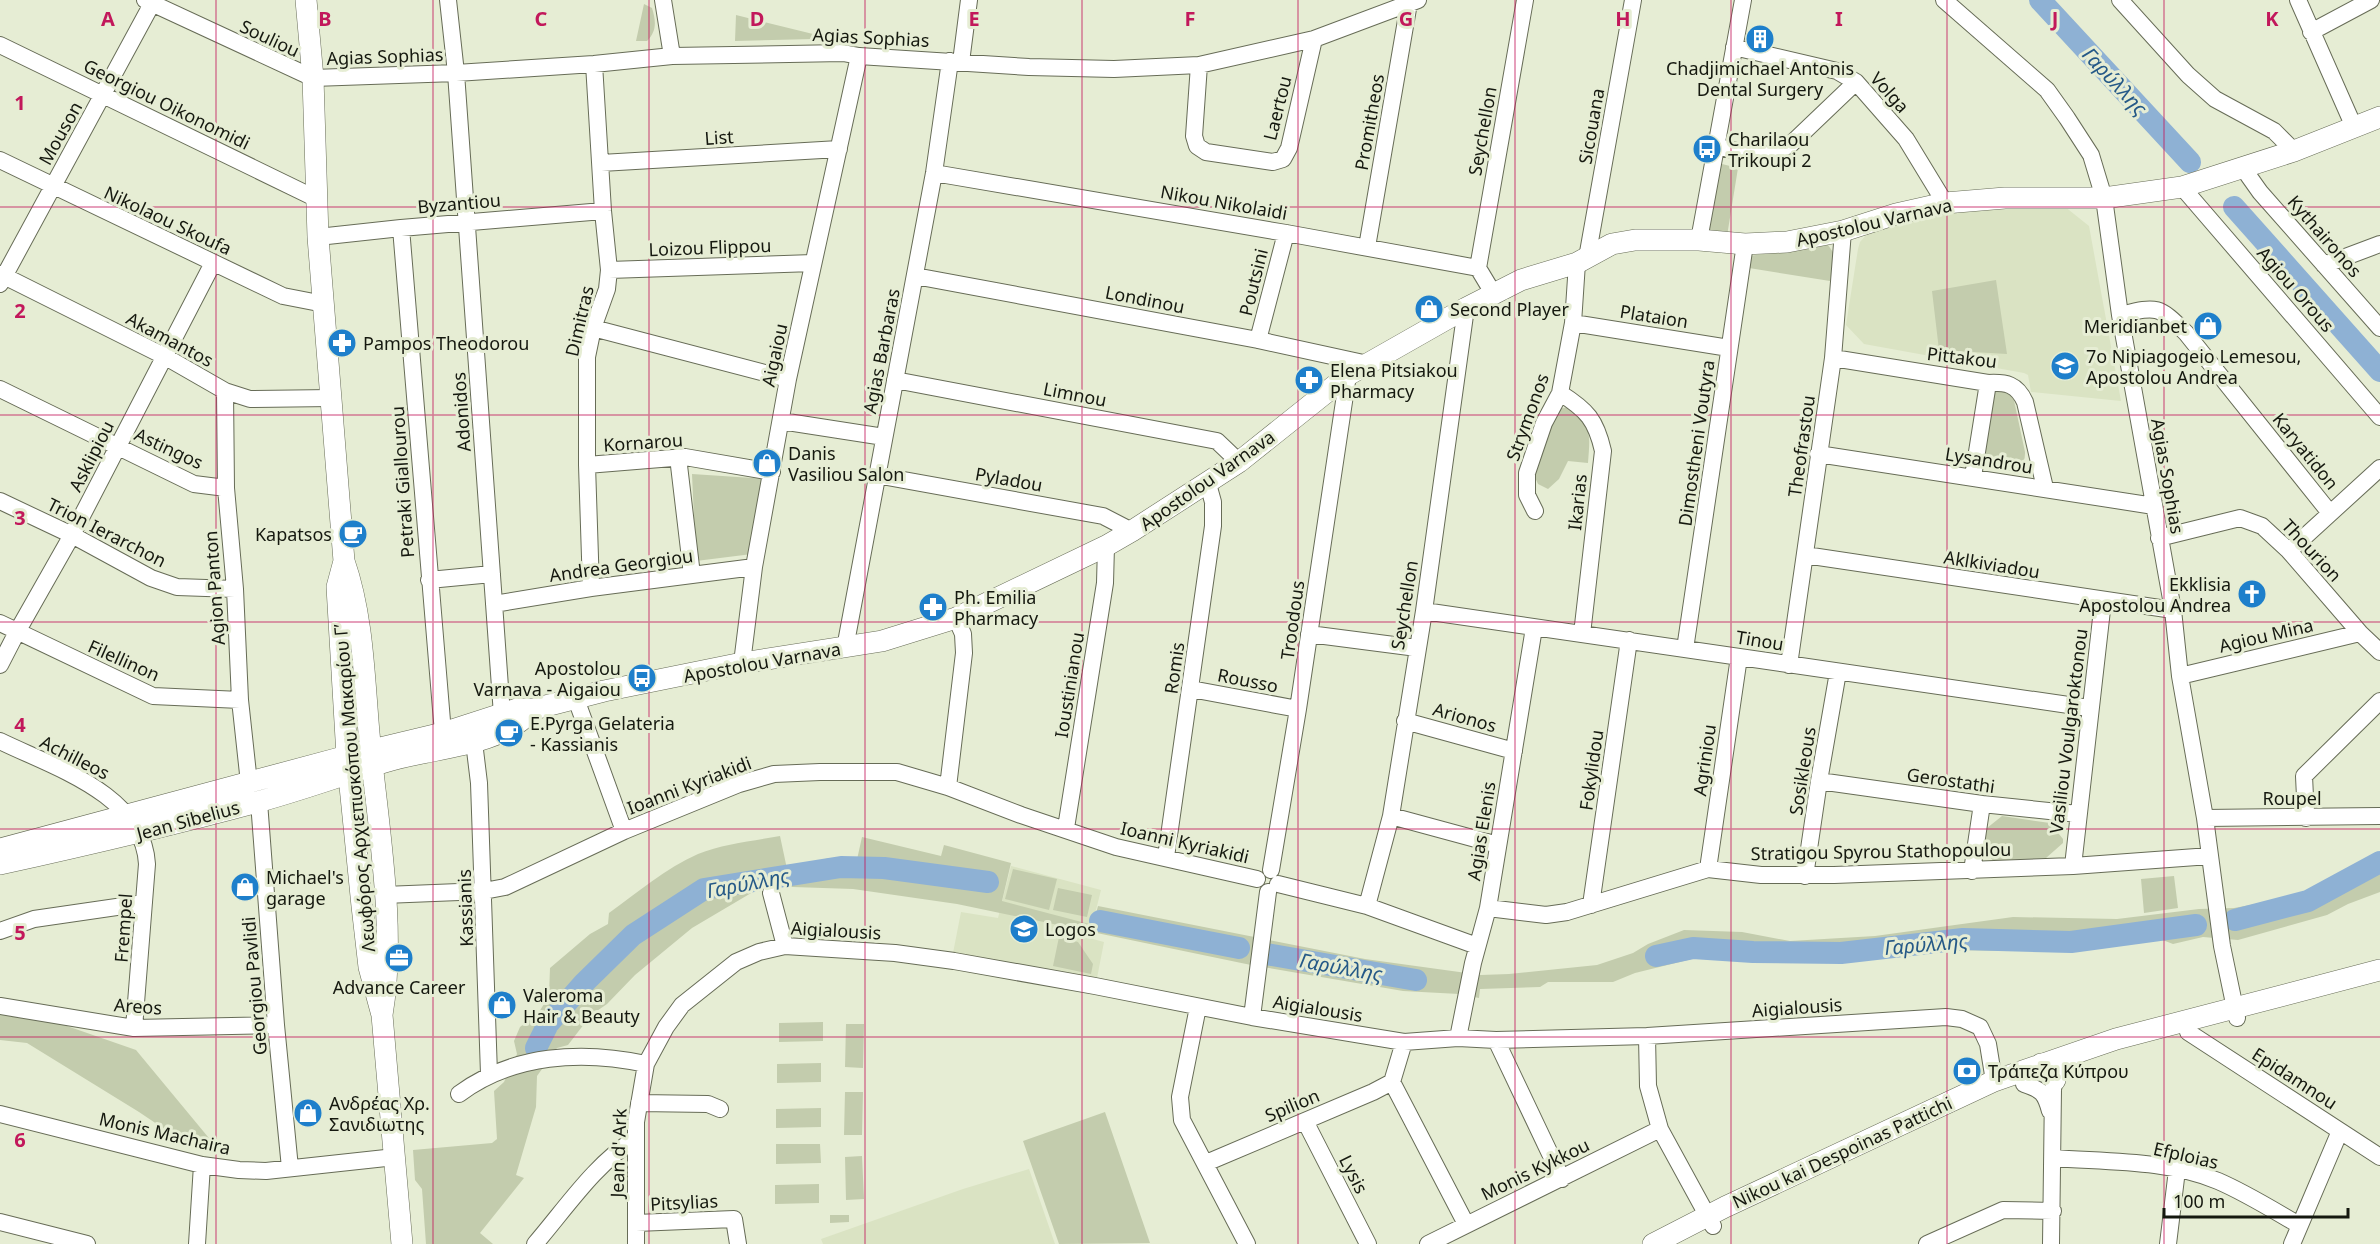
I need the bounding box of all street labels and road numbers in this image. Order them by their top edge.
street label: Souliou [236,14,304,62]
street label: Agias Sophias [812,22,930,52]
street label: Agias Sophias [326,42,444,70]
street label: Georgiou Oikonomidi [80,53,254,155]
street label: Volga [1865,66,1915,118]
street label: Promitheos [1349,72,1389,172]
street label: Laertou [1257,73,1297,143]
street label: Seychellon [1462,85,1502,177]
street label: Sicouana [1573,86,1609,166]
street label: Mouson [33,97,87,169]
street label: List [704,124,735,150]
street label: Nikou Nikolaidi [1159,179,1289,225]
street label: Nikolaou Skoufa [100,180,236,260]
street label: Byzantiou [416,187,502,219]
street label: Kythaironos [2283,190,2367,282]
street label: Apostolou Varnava [1794,192,1954,252]
street label: Loizou Flippou [648,233,772,261]
street label: Agiou Orous [2252,241,2340,337]
street label: Poutsini [1233,246,1273,318]
street label: Londinou [1103,280,1187,318]
street label: Dimitras [559,283,599,359]
street label: Agias Barbaras [857,286,905,416]
street label: Plataion [1618,299,1690,333]
street label: Akamantos [122,306,218,372]
street label: Aigaiou [756,321,792,389]
street label: Pittakou [1926,341,1998,373]
street label: Dimostheni Voutyra [1672,358,1720,528]
street label: Strymonos [1500,370,1554,464]
street label: Adonidos [446,371,476,453]
street label: Limnou [1041,376,1109,412]
street label: Theofrastou [1782,393,1820,499]
street label: Petraki Giallourou [385,405,419,559]
street label: Karyatidon [2268,408,2344,494]
street label: Asklipiou [63,416,119,496]
street label: Agias Sophias [2146,416,2190,536]
street label: Astingos [131,422,207,474]
street label: Apostolou Varnava [1135,424,1279,536]
street label: Kornarou [602,427,684,457]
street label: Lysandrou [1943,441,2035,479]
street label: Pyladou [973,461,1045,497]
street label: Ikarias [1562,473,1592,531]
street label: Trion Ierarchon [44,492,170,572]
street label: Thourion [2277,514,2347,586]
street label: Agion Panton [198,530,230,646]
street label: Andrea Georgiou [548,543,694,587]
street label: Aklkiviadou [1942,545,2042,583]
street label: Seychellon [1385,559,1423,651]
street label: Troodous [1275,579,1309,661]
street label: Agiou Mina [2216,612,2316,658]
street label: Λεωφόρος Αρχιεπισκόπου Μακαρίου Γ’ [328,623,380,953]
street label: Tinou [1735,624,1785,656]
street label: Vasiliou Voulgaroktonou [2044,627,2092,835]
street label: Ioustinianou [1049,630,1089,740]
street label: Filellinon [84,634,164,686]
street label: Apostolou Varnava [682,636,842,688]
street label: Romis [1158,640,1190,696]
street label: Rousso [1216,662,1280,698]
street label: Arionos [1430,696,1500,738]
street label: Agriniou [1687,722,1721,798]
street label: Sosikleous [1783,725,1821,817]
street label: Fokylidou [1573,728,1609,812]
street label: Achilleos [36,729,114,785]
street label: Ioanni Kyriakidi [623,750,755,820]
street label: Gerostathi [1905,762,1997,798]
street label: Agias Elenis [1461,780,1501,882]
street label: Roupel [2262,786,2322,810]
street label: Jean Sibelius [132,795,242,846]
street label: Ioanni Kyriakidi [1118,816,1252,868]
street label: Stratigou Spyrou Stathopoulou [1750,837,2012,865]
street label: Kassianis [452,869,478,947]
street label: Frempel [109,893,137,963]
street label: Georgiou Pavlidi [236,916,272,1056]
street label: Aigialousis [790,916,882,944]
street label: Aigialousis [1271,989,1365,1027]
street label: Areos [113,992,163,1020]
street label: Aigialousis [1751,992,1843,1022]
street label: Epidamnou [2248,1042,2342,1114]
street label: Spilion [1261,1083,1323,1127]
street label: Nikou kai Despoinas Pattichi [1728,1090,1956,1214]
street label: Monis Machaira [97,1106,233,1160]
street label: Jean d' Ark [604,1108,632,1200]
street label: Monis Kykkou [1477,1132,1593,1206]
street label: Efploias [2151,1136,2221,1174]
street label: Lysis [1334,1151,1374,1197]
street label: Pitsylias [649,1188,719,1216]

